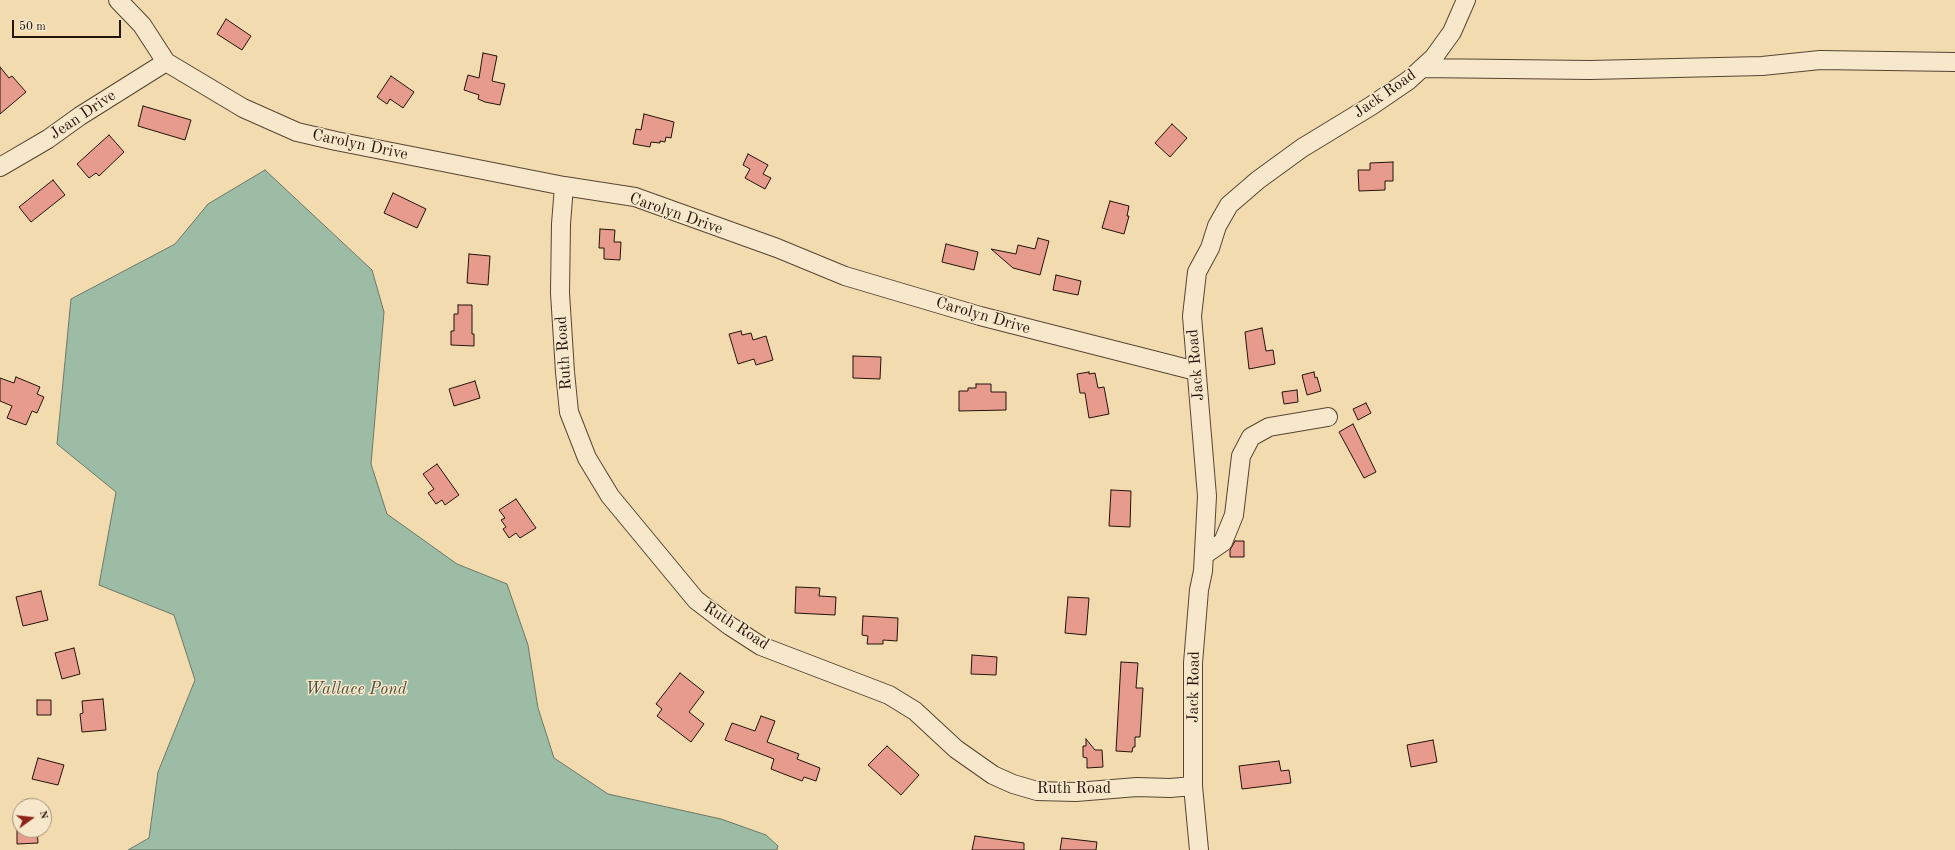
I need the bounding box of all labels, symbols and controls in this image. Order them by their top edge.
scale bar [14,12,123,38]
text: 50 m [19,21,46,33]
street label: Jack Road [1350,65,1420,123]
street label: Jean Drive [46,86,120,144]
street label: Carolyn Drive [310,125,410,165]
street label: Carolyn Drive [627,189,725,239]
street label: Carolyn Drive [934,293,1032,339]
street label: Ruth Road [552,315,576,391]
street label: Jack Road [1183,328,1209,402]
street label: Ruth Road [700,598,772,654]
street label: Jack Road [1184,651,1204,723]
water label: Wallace Pond [305,680,407,700]
street label: Ruth Road [1037,779,1111,799]
north arrow [12,798,52,838]
text: N [37,810,50,821]

